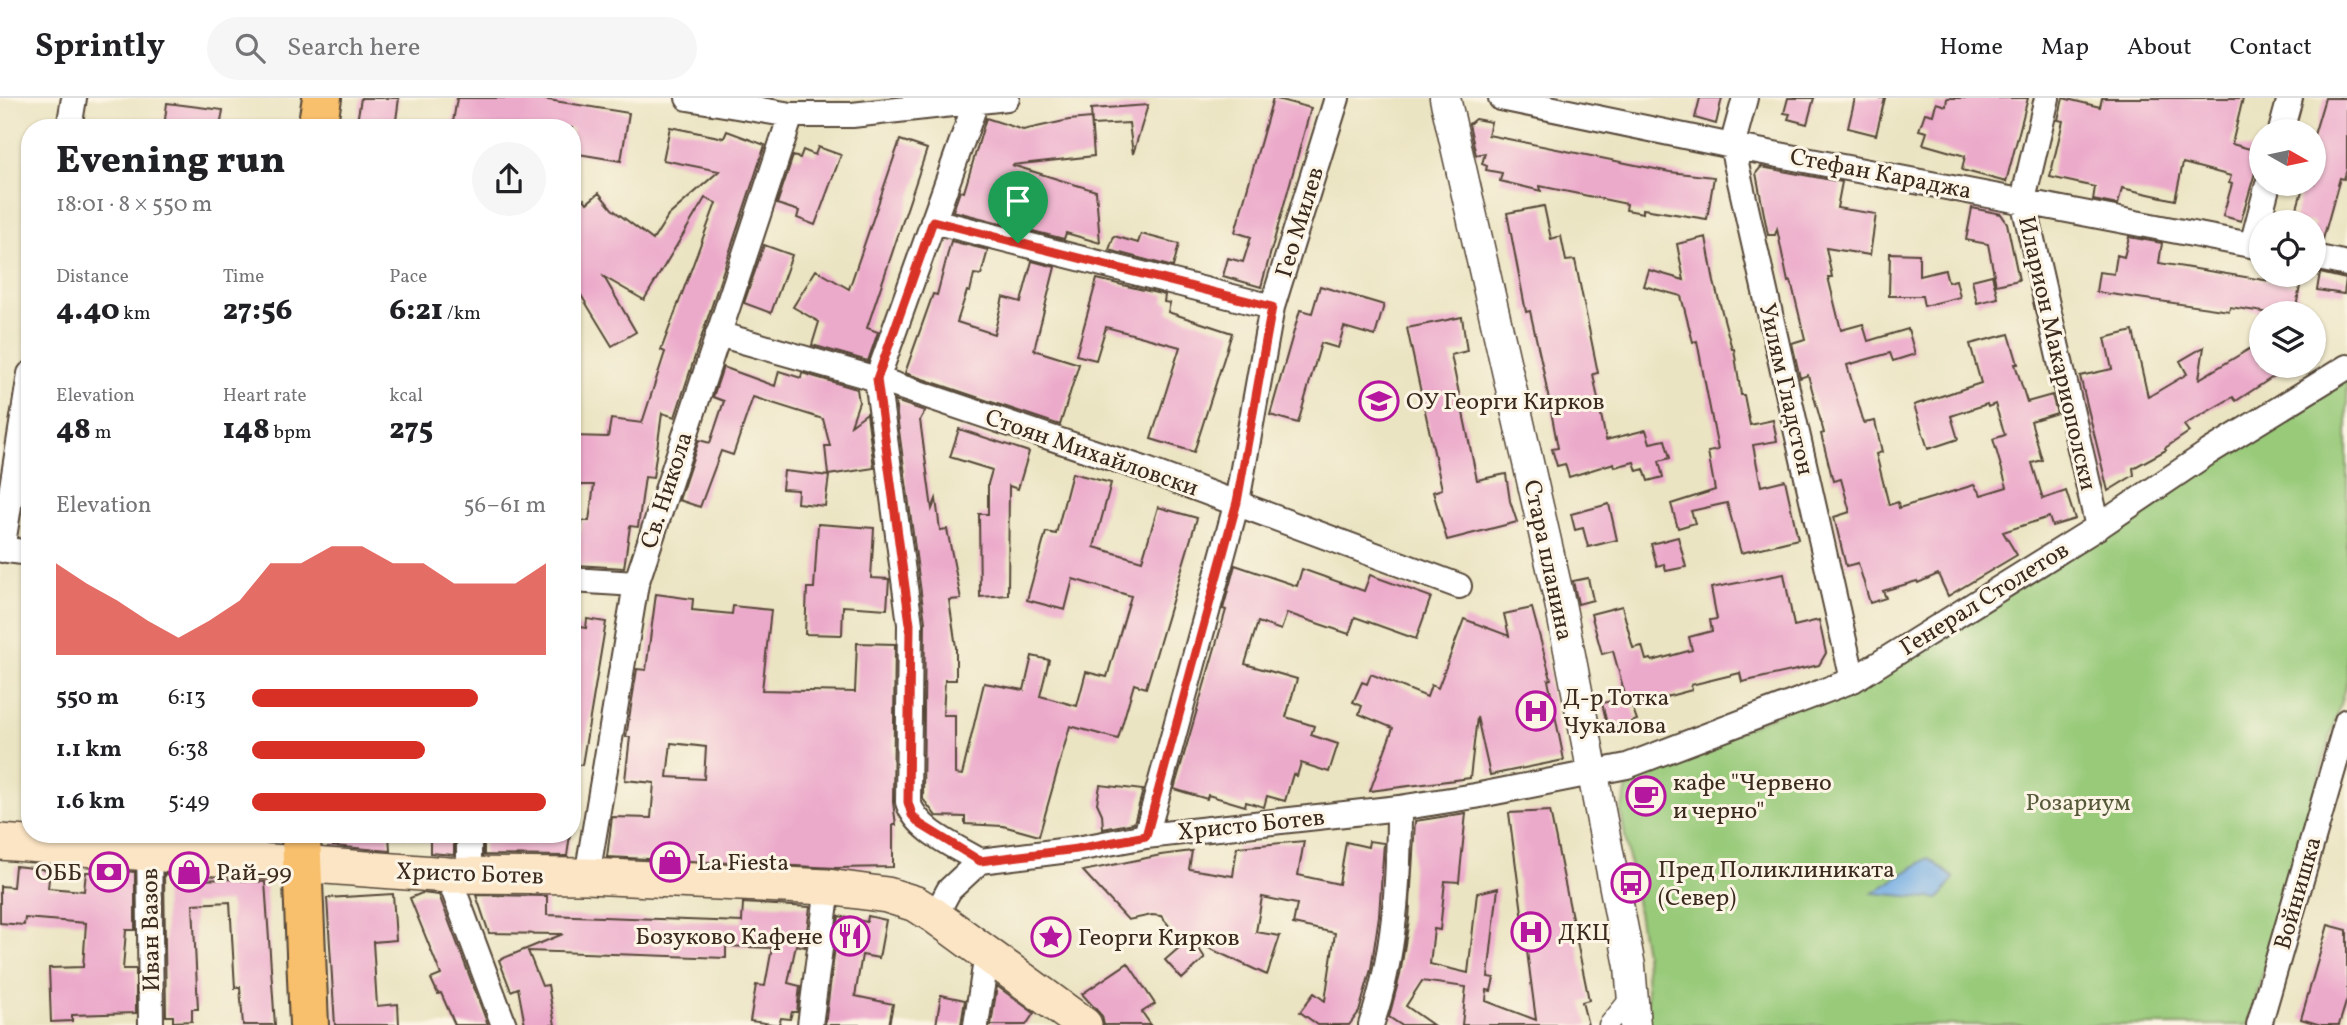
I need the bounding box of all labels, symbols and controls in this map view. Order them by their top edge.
search box [207,17,697,80]
text: Sprintly [35,25,165,71]
icon: search [231,29,269,67]
text: Search here [287,30,420,66]
text: Home [1939,31,2003,65]
text: Map [2041,31,2089,65]
text: About [2127,31,2192,65]
text: Contact [2230,31,2312,65]
north arrow [2249,119,2326,196]
map controls [2249,119,2326,378]
text: Evening run [56,136,286,189]
street label: Стефан Караджа [1787,141,1974,209]
button: share [472,142,546,216]
street label: Гео Милев [1268,163,1334,282]
pin [988,171,1048,243]
icon: arrive [999,182,1037,220]
text: 18:01 · 8 × 550 m [56,189,212,221]
button: locate [2249,210,2326,287]
street label: Иларион Макариополски [2008,213,2104,494]
text: Distance [56,264,129,290]
text: Time [223,264,264,290]
text: Pace [389,264,427,290]
text: 4.40 [56,290,120,332]
text: 27:56 [223,290,293,332]
text: 6:21 [389,290,443,332]
street label: Уилям Гладстон [1749,300,1821,479]
text: km [120,301,151,327]
text: /km [443,301,481,327]
button: layers [2249,301,2326,378]
school or university icon: ОУ Георги Кирков [1358,380,1400,422]
text: Elevation [56,383,135,409]
text: Heart rate [223,383,307,409]
text: kcal [389,383,423,409]
place label: ОУ Георги Кирков [1406,386,1605,420]
street label: Стоян Михайловски [980,401,1203,506]
text: 48 [56,409,91,451]
text: 148 [223,409,270,451]
text: 275 [389,409,433,451]
text: m [91,420,111,446]
text: bpm [270,420,312,446]
street label: Св. Никола [633,428,703,553]
street label: Стара планина [1513,477,1581,644]
text: Elevation [56,490,152,522]
text: 56–61 m [463,490,546,522]
street label: Генерал Столетов [1894,534,2076,665]
text: 550 m [56,682,119,714]
text: 6:13 [168,682,206,714]
place label: Д-р Тотка Чукалова [1563,682,1669,744]
hospital icon: Д-р Тотка Чукалова [1515,690,1557,732]
text: 1.1 km [56,734,122,766]
text: 6:38 [168,734,209,766]
place label: кафе "Червено и черно" [1673,767,1832,829]
cafe icon: кафе "Червено и черно" [1625,775,1667,817]
text: 1.6 km [56,786,125,818]
text: 5:49 [168,786,209,818]
park label: Розариум [2026,787,2130,821]
street label: Христо Ботев [1176,801,1326,851]
street label: Войнишка [2267,833,2331,954]
shop icon: La Fiesta [649,841,691,883]
place label: La Fiesta [697,847,789,881]
bank icon: ОББ [88,851,130,893]
shop icon: Рай-99 [168,851,210,893]
place label: Пред Поликлиниката (Север) [1658,854,1895,916]
street label: Христо Ботев [395,855,544,895]
place label: ОББ [35,857,82,891]
place label: Рай-99 [216,857,292,891]
bus stop icon: Пред Поликлиниката (Север) [1610,862,1652,904]
street label: Иван Вазов [134,868,170,992]
hospital icon: ДКЦ [1510,911,1552,953]
restaurant icon: Бозуково Кафене [829,915,871,957]
place icon: Георги Кирков [1030,916,1072,958]
place label: ДКЦ [1558,917,1611,951]
place label: Бозуково Кафене [635,921,823,955]
place label: Георги Кирков [1078,922,1240,956]

